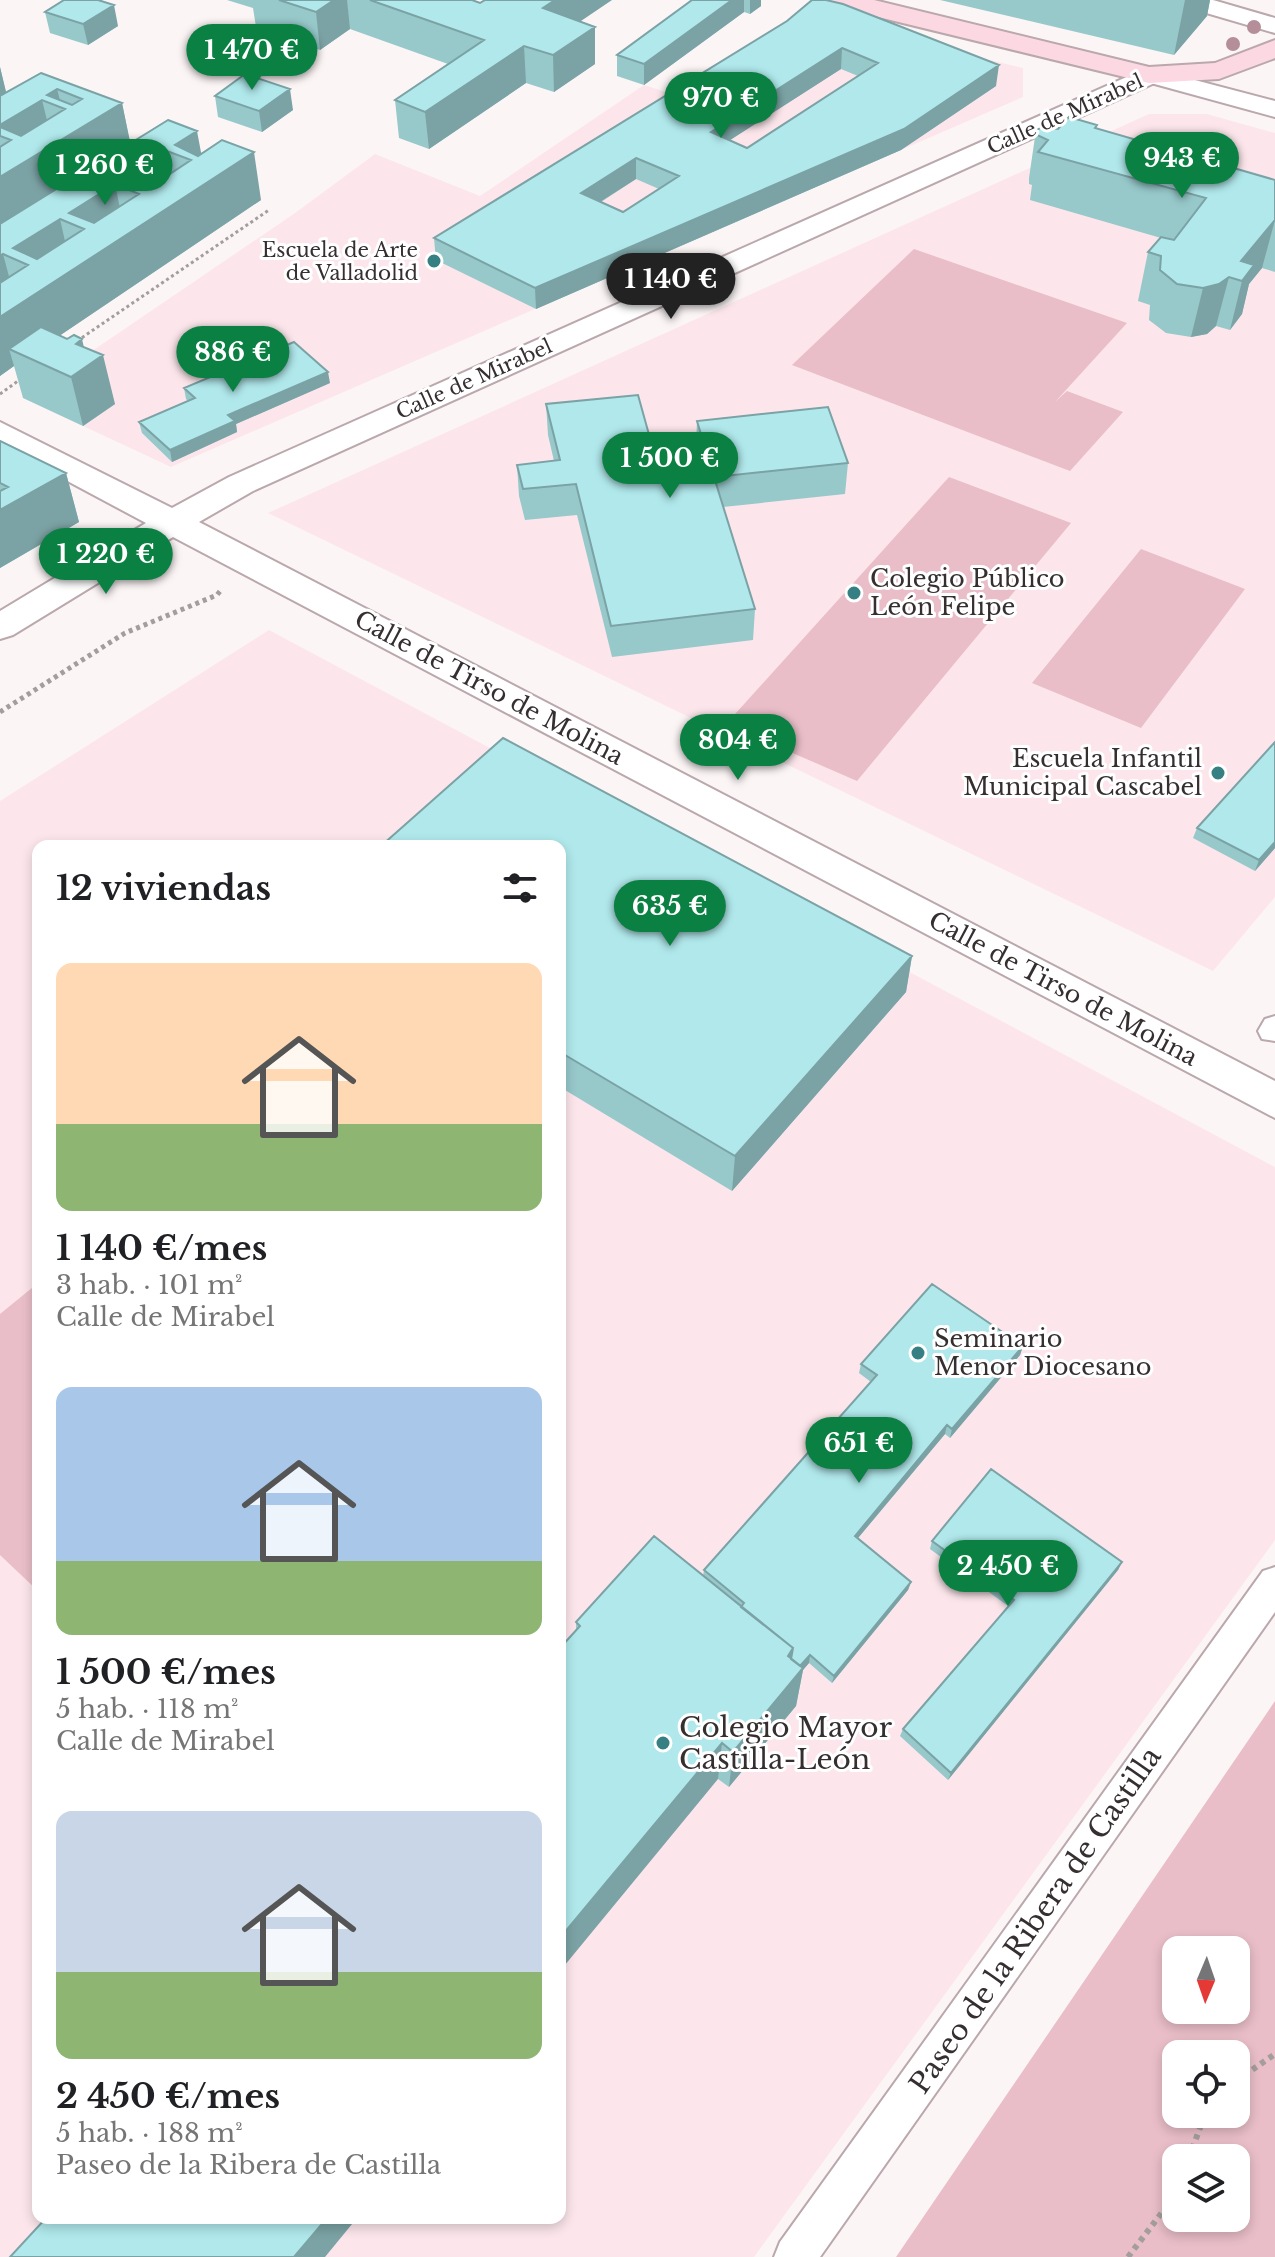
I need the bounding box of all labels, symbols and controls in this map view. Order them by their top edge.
pin: 1 470 € [178,24,326,92]
text: 1 470 € [204,34,300,66]
street label: Calle de Mirabel [983,69,1147,159]
pin: 970 € [665,72,777,140]
text: 970 € [682,82,760,114]
pin: 943 € [1126,132,1238,200]
pin: 1 260 € [31,139,179,207]
text: 943 € [1143,142,1221,174]
text: 1 260 € [55,149,155,181]
place label: Escuela de Arte de Valladolid [262,238,418,285]
marker: Escuela de Arte de Valladolid [425,252,443,270]
pin: 1 140 € [597,253,745,321]
text: 1 140 € [624,263,718,295]
pin: 886 € [177,326,289,394]
street label: Calle de Mirabel [392,334,556,424]
text: 886 € [194,336,272,368]
pin: 1 500 € [596,432,744,500]
text: 1 500 € [620,442,720,474]
pin: 1 220 € [32,528,180,596]
text: 1 220 € [57,538,155,570]
place label: Colegio Público León Felipe [870,564,1064,621]
marker: Colegio Público León Felipe [845,584,863,602]
street label: Calle de Tirso de Molina [350,604,629,771]
pin: 804 € [682,714,794,782]
text: 804 € [698,724,778,756]
place label: Escuela Infantil Municipal Cascabel [963,744,1202,801]
marker: Escuela Infantil Municipal Cascabel [1209,764,1227,782]
icon: filters [498,866,542,910]
text: 12 viviendas [56,867,271,909]
pin: 635 € [614,880,726,948]
text: 635 € [632,890,708,922]
street label: Calle de Tirso de Molina [924,905,1203,1072]
icon: home [227,1015,371,1159]
text: 1 140 €/mes [56,1227,267,1269]
text: 3 hab. · 101 m² [56,1269,243,1301]
text: Calle de Mirabel [56,1301,275,1333]
place label: Seminario Menor Diocesano [934,1324,1151,1381]
marker: Seminario Menor Diocesano [909,1344,927,1362]
pin: 651 € [803,1417,915,1485]
text: 651 € [823,1427,895,1459]
icon: home [227,1439,371,1583]
pin: 2 450 € [934,1540,1082,1608]
text: 2 450 € [957,1550,1059,1582]
text: 1 500 €/mes [56,1651,276,1693]
text: 5 hab. · 118 m² [56,1693,238,1725]
place label: Colegio Mayor Castilla-León [679,1710,893,1777]
text: Calle de Mirabel [56,1725,275,1757]
marker: Colegio Mayor Castilla-León [654,1734,672,1752]
street label: Paseo de la Ribera de Castilla [902,1740,1169,2100]
icon: home [227,1863,371,2007]
north arrow [1162,1936,1250,2024]
map controls [1162,1936,1250,2232]
button: locate [1162,2040,1250,2128]
text: 2 450 €/mes [56,2075,280,2117]
text: 5 hab. · 188 m² [56,2117,243,2149]
button: layers [1162,2144,1250,2232]
text: Paseo de la Ribera de Castilla [56,2149,441,2181]

